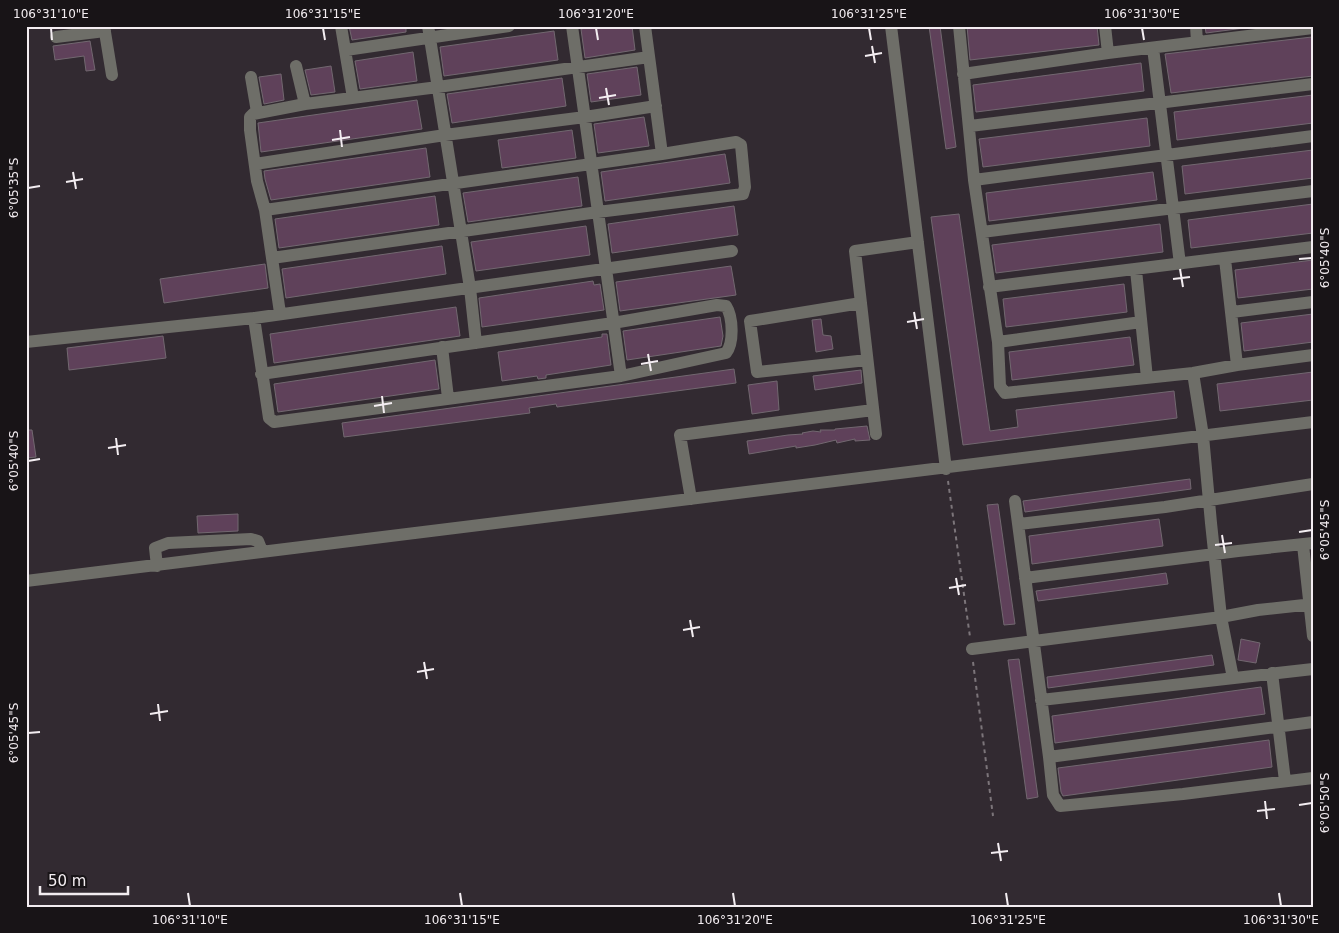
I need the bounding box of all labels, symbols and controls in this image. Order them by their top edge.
text: 106°31'10"E [13,7,89,21]
text: 106°31'15"E [285,7,361,21]
text: 106°31'20"E [558,7,634,21]
text: 106°31'25"E [831,7,907,21]
text: 106°31'30"E [1104,7,1180,21]
text: 6°05'35"S [7,158,21,218]
text: 6°05'40"S [1318,228,1332,288]
text: 6°05'40"S [7,431,21,491]
text: 6°05'45"S [1318,500,1332,560]
text: 6°05'45"S [7,703,21,763]
text: 6°05'50"S [1318,773,1332,833]
scale bar [40,863,128,895]
text: 50 m [48,872,86,890]
text: 106°31'10"E [152,913,228,927]
text: 106°31'15"E [424,913,500,927]
text: 106°31'20"E [697,913,773,927]
text: 106°31'25"E [970,913,1046,927]
text: 106°31'30"E [1243,913,1319,927]

